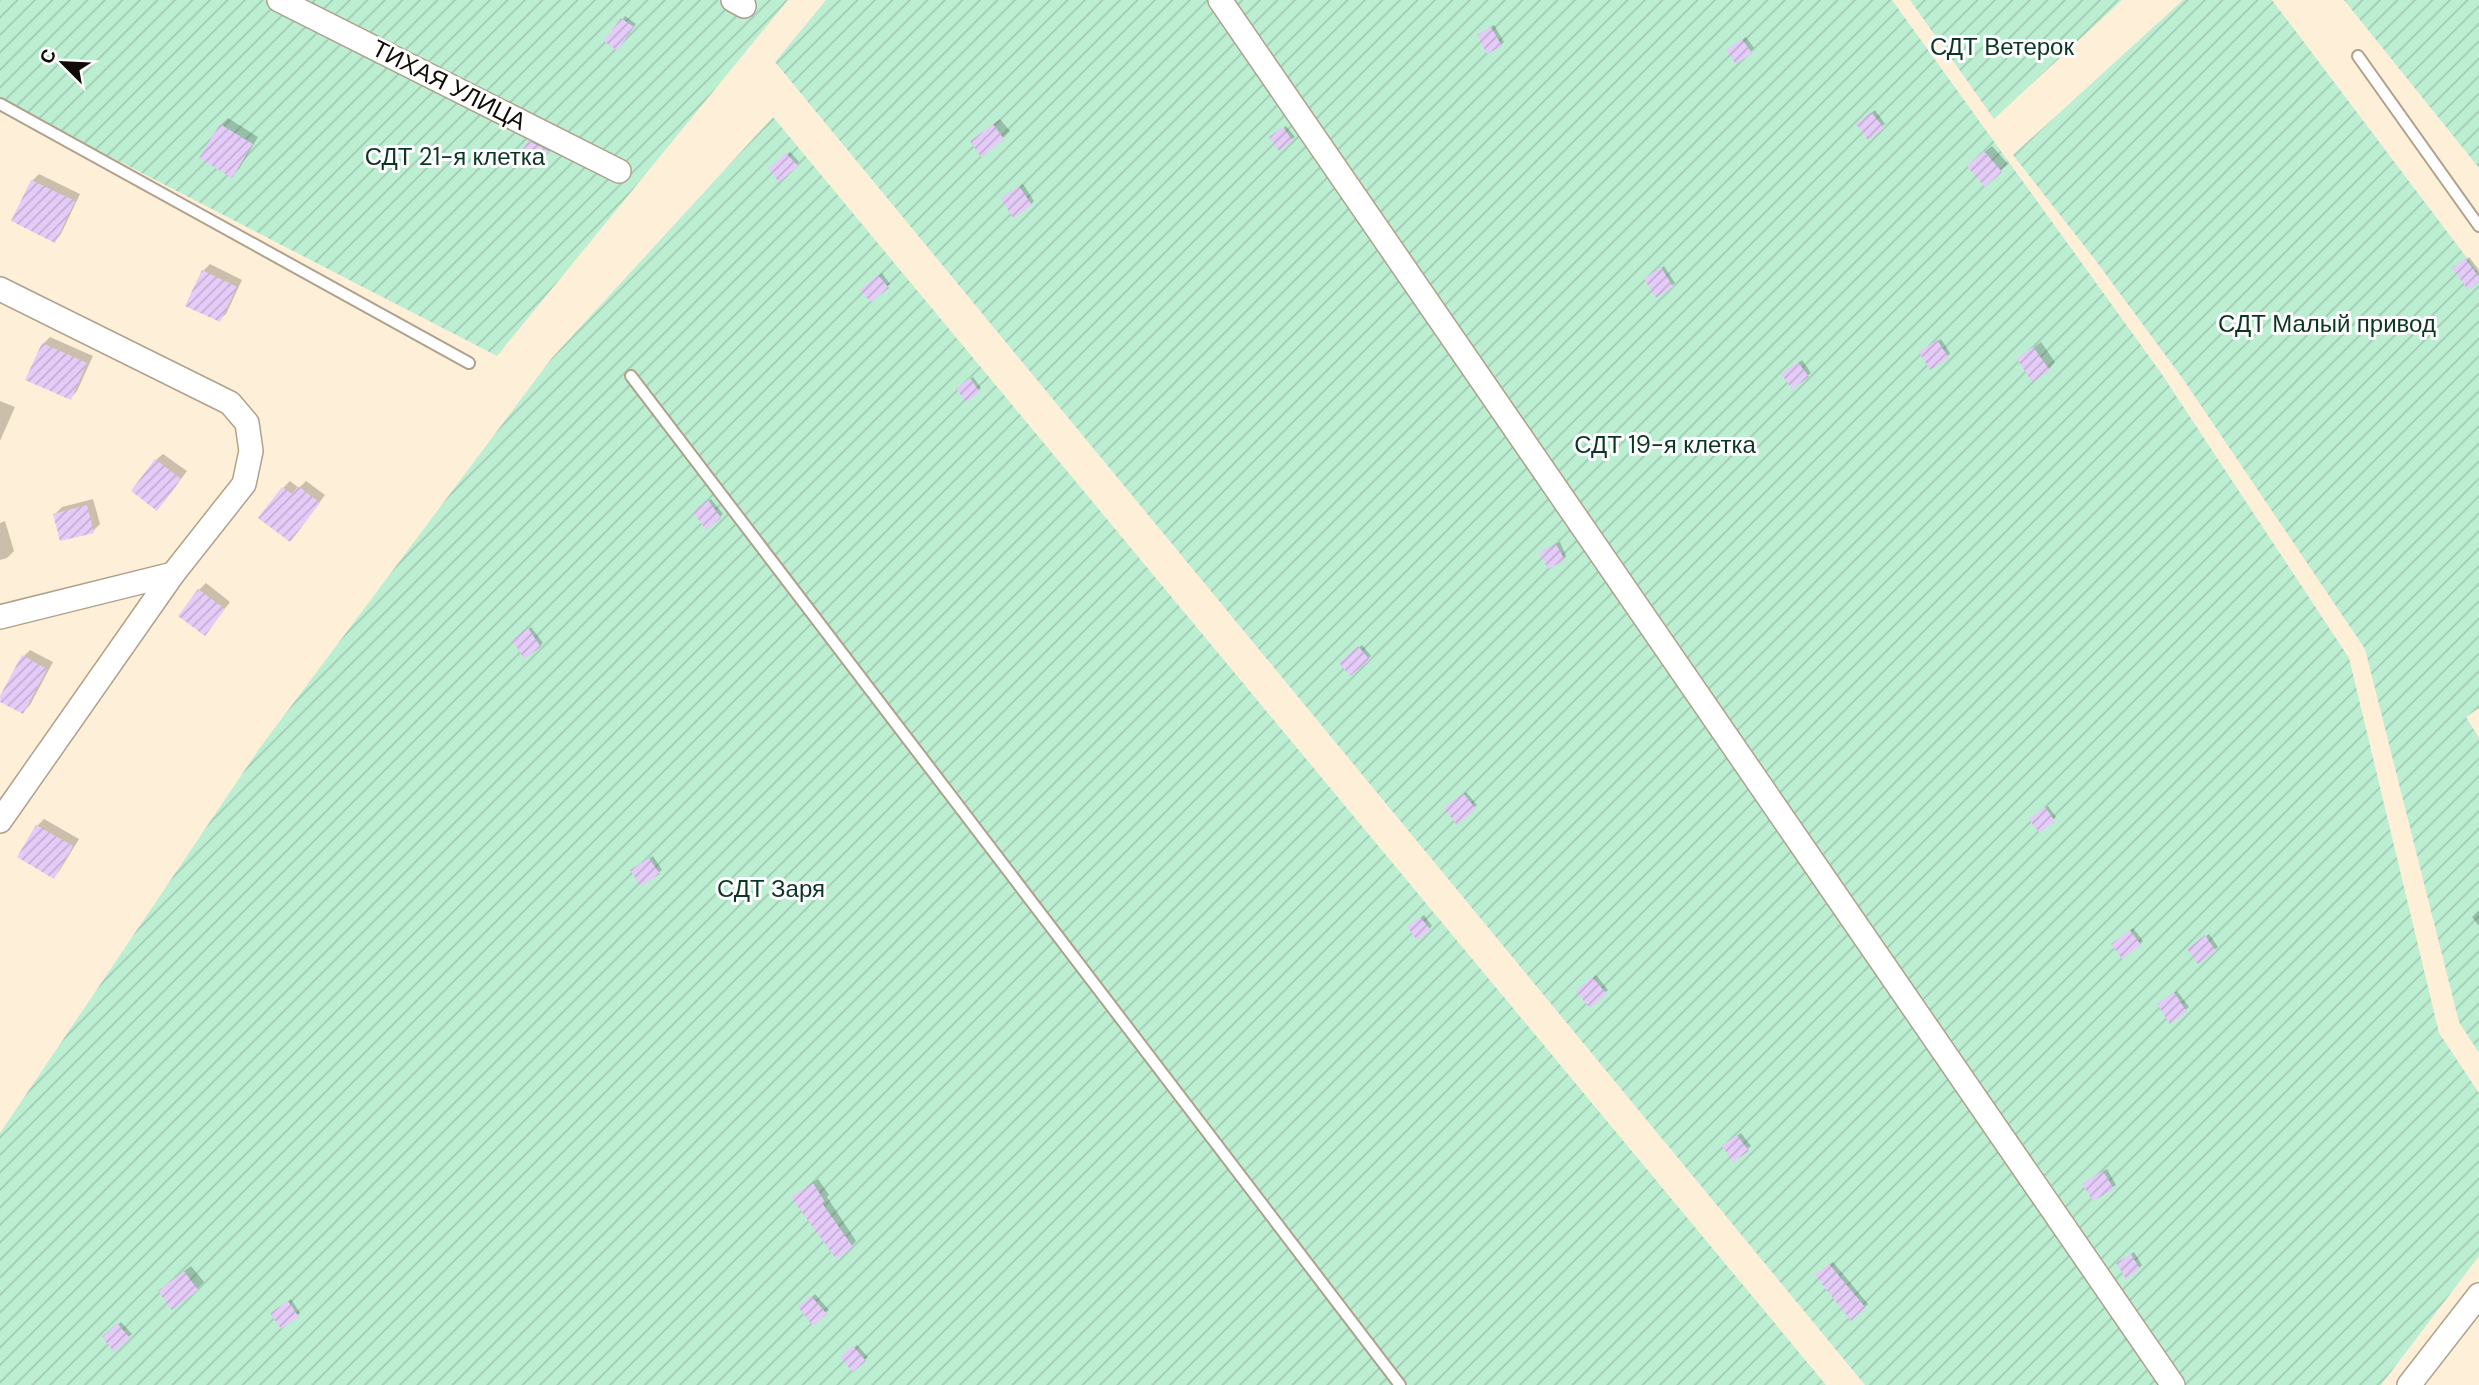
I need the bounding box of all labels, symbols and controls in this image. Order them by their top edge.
north arrow [28,28,98,98]
park label: СДТ Ветерок [1930,31,2074,62]
street label: ТИХАЯ УЛИЦА [367,32,531,137]
text: С [34,45,62,68]
park label: СДТ 21-я клетка [365,141,546,172]
park label: СДТ Малый привод [2218,308,2436,339]
park label: СДТ 19-я клетка [1574,429,1757,460]
park label: СДТ Заря [717,873,825,904]

